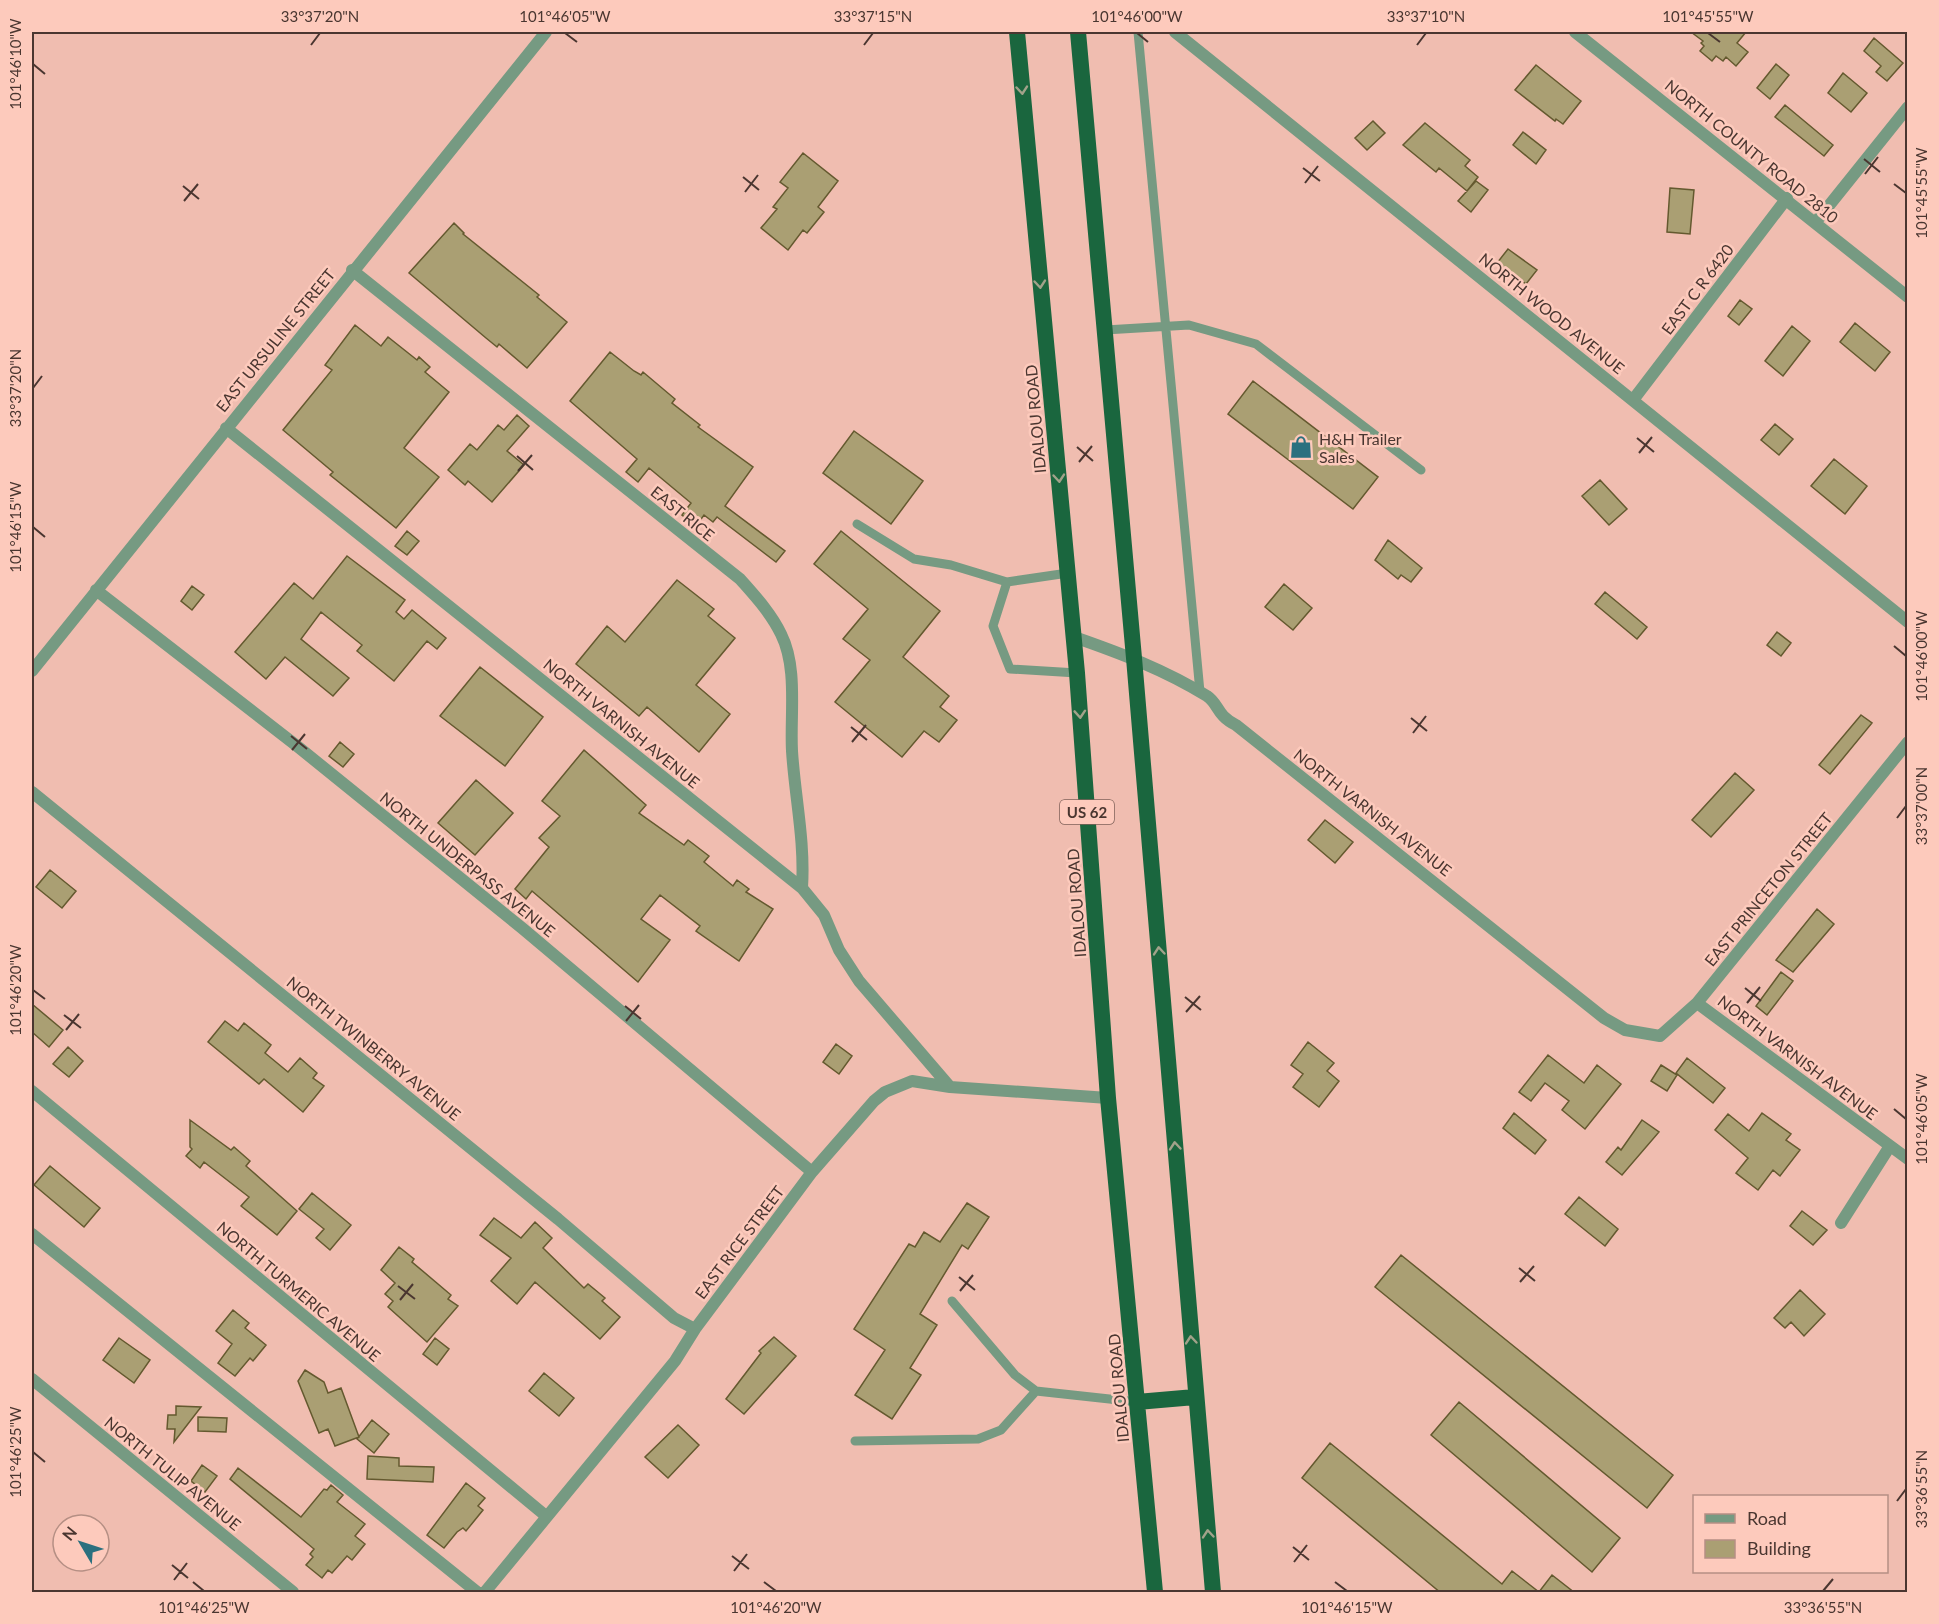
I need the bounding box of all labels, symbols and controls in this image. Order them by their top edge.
text: 33°37'20"N [281,7,359,25]
text: 101°46'05"W [519,7,611,25]
text: 33°37'15"N [834,7,912,25]
text: 101°46'00"W [1091,7,1183,25]
text: 33°37'10"N [1387,7,1465,25]
text: 101°45'55"W [1662,7,1754,25]
text: 101°46'10"W [6,18,24,110]
street label: NORTH COUNTY ROAD 2810 [1662,75,1842,227]
one-way arrow [1015,85,1028,94]
text: 101°45'55"W [1912,147,1930,239]
street label: EAST C R 6420 [1657,240,1737,338]
street label: NORTH WOOD AVENUE [1476,249,1628,377]
street label: EAST URSULINE STREET [211,264,339,415]
one-way arrow [1034,279,1047,288]
text: 33°37'20"N [6,349,24,427]
street label: IDALOU ROAD [1021,364,1049,474]
place label: H&H Trailer Sales [1319,429,1402,466]
shop icon: H&H Trailer Sales [1288,434,1314,460]
one-way arrow [1052,473,1065,483]
text: 101°46'15"W [6,481,24,573]
street label: EAST RICE [647,482,719,544]
text: 101°46'00"W [1912,610,1930,702]
street label: NORTH VARNISH AVENUE [540,654,704,792]
one-way arrow [1073,710,1086,719]
street label: NORTH VARNISH AVENUE [1290,744,1456,880]
text: 33°37'00"N [1912,767,1930,845]
street label: NORTH UNDERPASS AVENUE [377,787,559,941]
road number: US 62 [1060,800,1114,824]
street label: EAST PRINCETON STREET [1700,808,1836,970]
street label: IDALOU ROAD [1063,848,1089,958]
text: 101°46'20"W [6,944,24,1036]
one-way arrow [1152,947,1165,956]
street label: NORTH TWINBERRY AVENUE [283,972,465,1124]
street label: NORTH VARNISH AVENUE [1714,991,1882,1123]
text: 101°46'05"W [1912,1073,1930,1165]
one-way arrow [1168,1141,1181,1150]
street label: EAST RICE STREET [690,1181,788,1302]
street label: NORTH TURMERIC AVENUE [213,1217,385,1365]
street label: IDALOU ROAD [1104,1333,1132,1443]
one-way arrow [1184,1335,1197,1344]
text: 101°46'25"W [6,1406,24,1498]
street label: NORTH TULIP AVENUE [101,1412,245,1534]
text: 33°36'55"N [1912,1450,1930,1528]
legend [1693,1495,1888,1573]
text: Road [1747,1507,1787,1529]
north arrow [51,1513,111,1573]
text: N [58,1522,80,1544]
one-way arrow [1202,1530,1215,1539]
text: Building [1747,1537,1811,1559]
text: 101°46'25"W [158,1598,250,1616]
text: 101°46'20"W [730,1598,822,1616]
text: 101°46'15"W [1301,1598,1393,1616]
text: 33°36'55"N [1784,1598,1862,1616]

